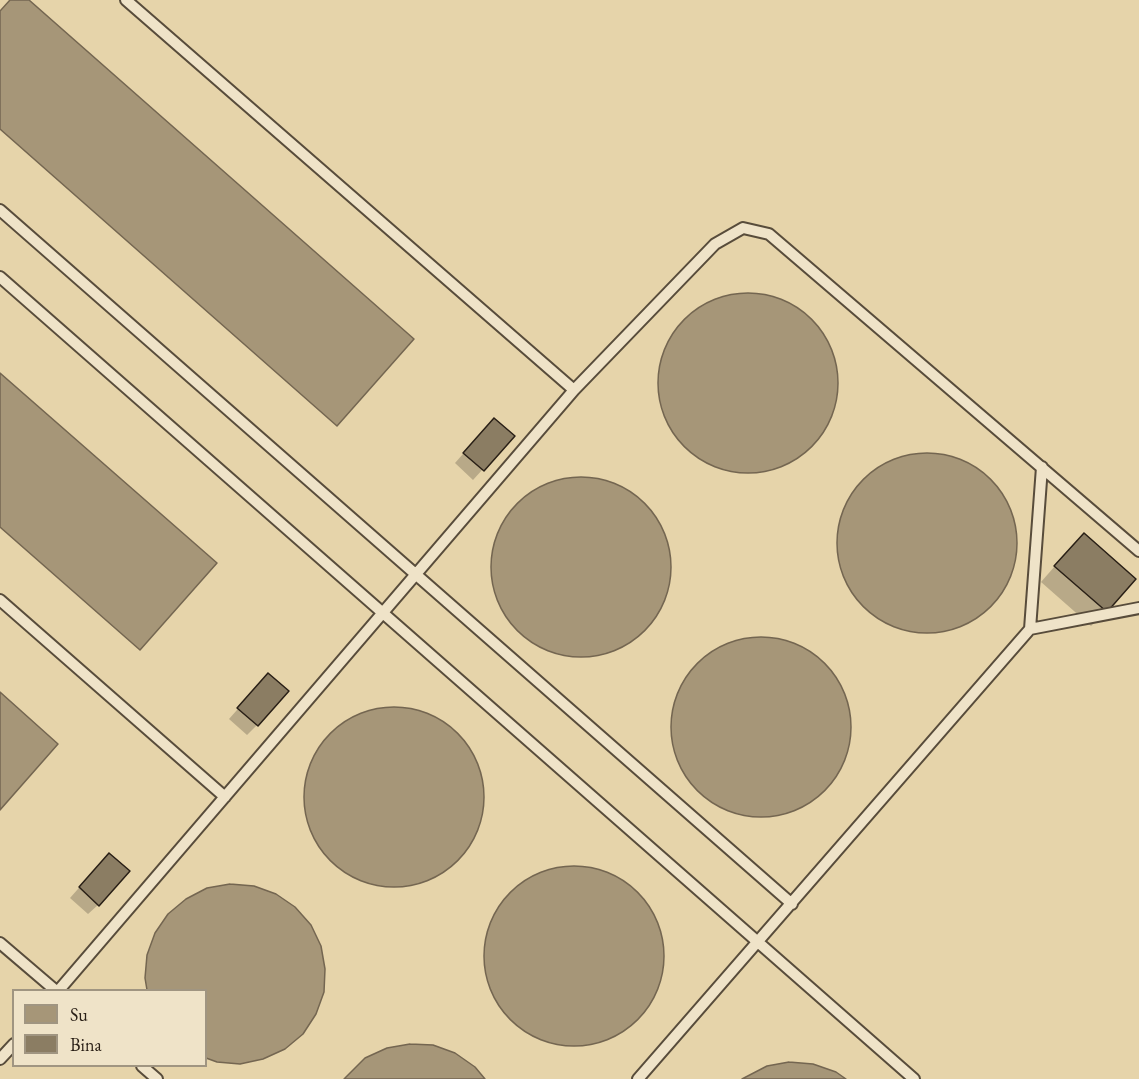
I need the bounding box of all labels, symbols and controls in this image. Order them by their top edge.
legend [12,989,207,1067]
text: Su [70,1003,88,1026]
text: Bina [70,1033,102,1056]

